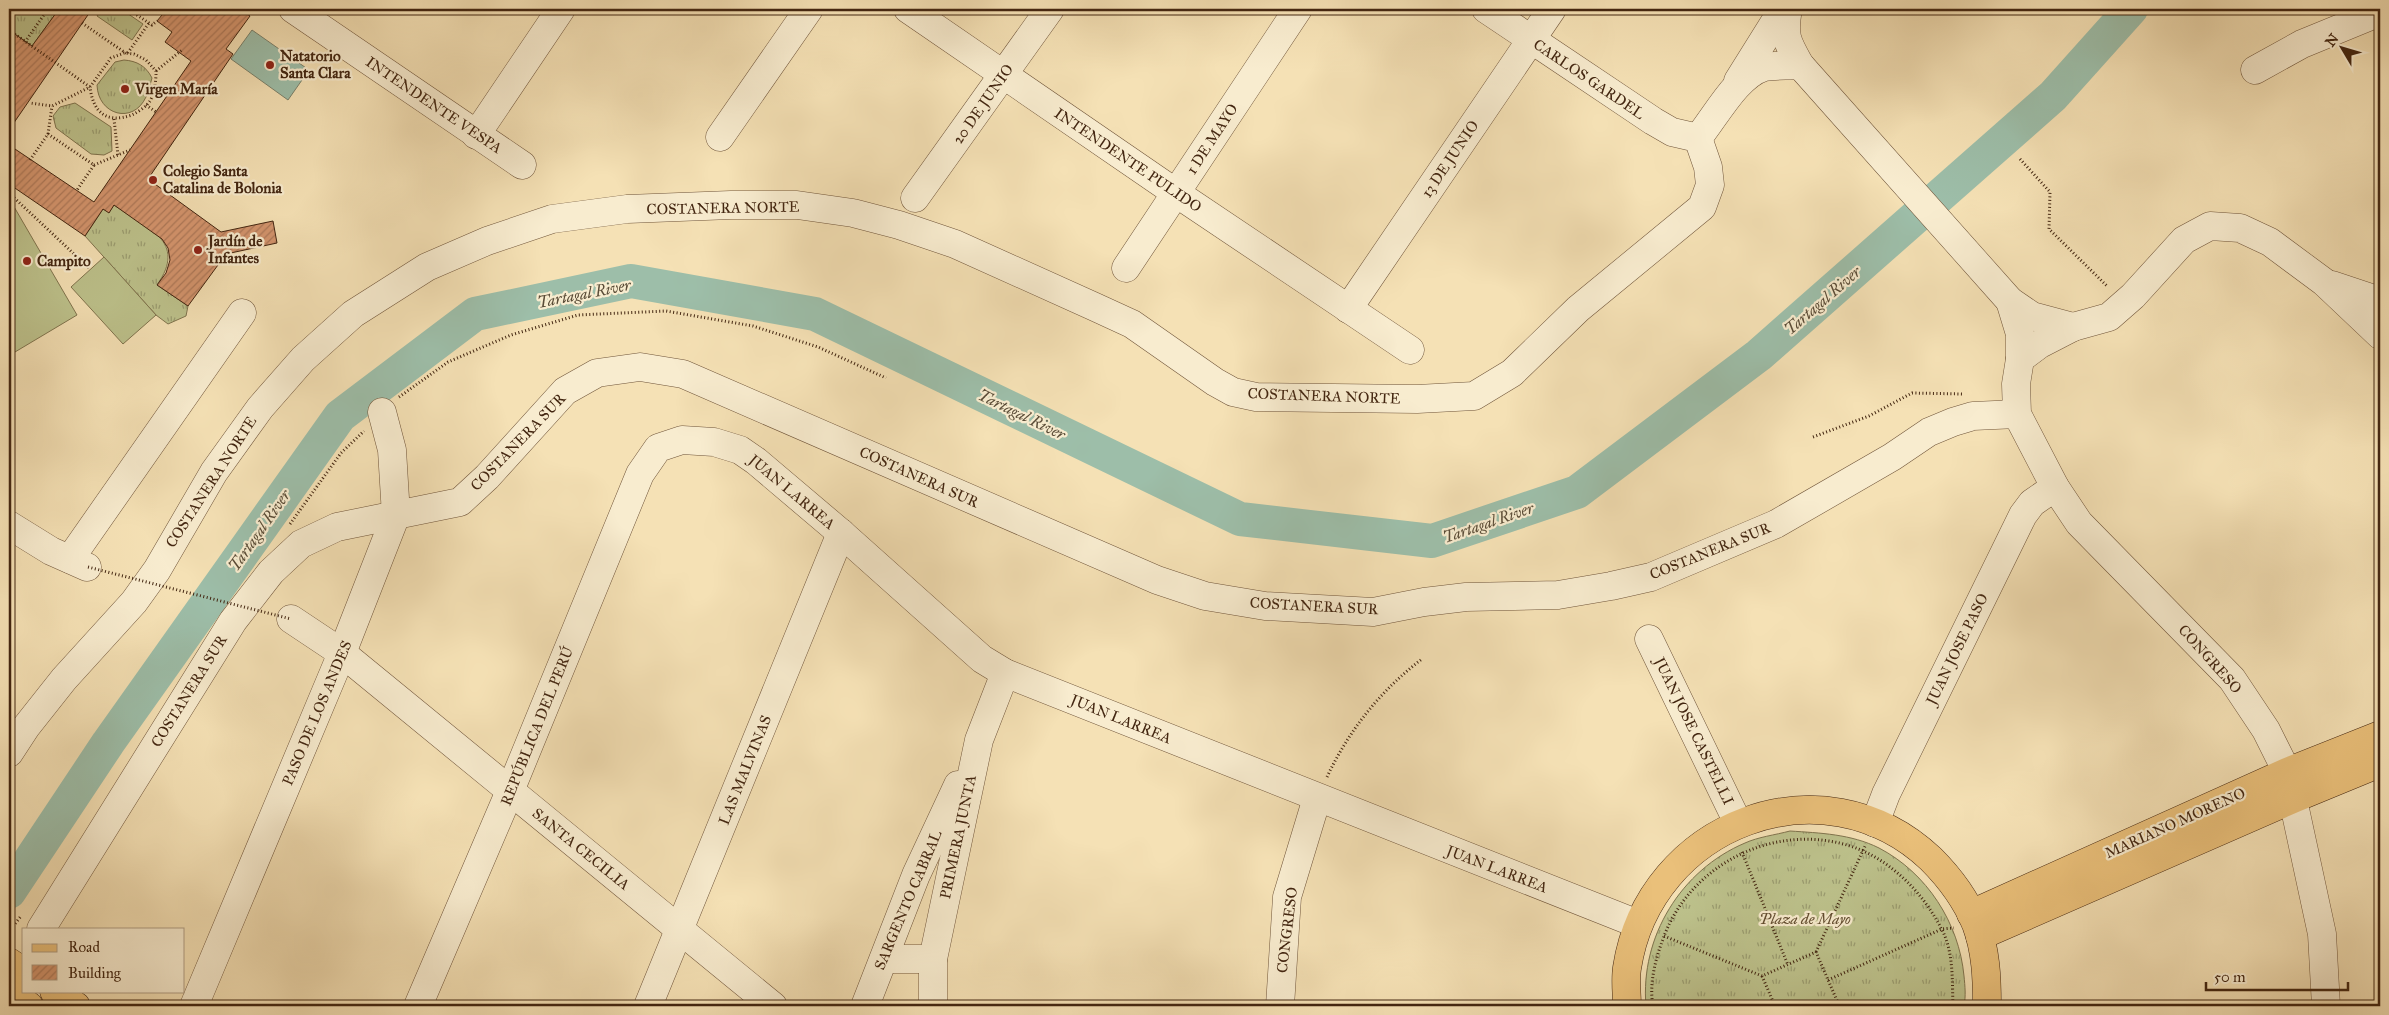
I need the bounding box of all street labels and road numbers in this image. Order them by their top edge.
street label: CARLOS GARDEL [1530,35,1648,123]
street label: INTENDENTE VESPA [362,53,506,157]
street label: 20 DE JUNIO [949,61,1018,148]
street label: 1 DE MAYO [1183,100,1241,178]
street label: INTENDENTE PULIDO [1051,104,1205,216]
street label: 13 DE JUNIO [1418,117,1483,202]
street label: COSTANERA NORTE [646,198,800,218]
street label: COSTANERA NORTE [1247,384,1401,408]
street label: COSTANERA SUR [467,389,570,495]
street label: COSTANERA NORTE [162,413,260,551]
street label: COSTANERA SUR [857,443,982,512]
street label: JUAN LARREA [743,449,839,534]
street label: COSTANERA SUR [1647,518,1773,583]
street label: JUAN JOSE PASO [1921,590,1993,710]
street label: COSTANERA SUR [1249,594,1379,618]
street label: CONGRESO [2174,621,2246,697]
street label: COSTANERA SUR [147,631,231,750]
street label: PASO DE LOS ANDES [278,638,356,788]
street label: REPÚBLICA DEL PERÚ [496,643,577,808]
street label: JUAN JOSE CASTELLI [1649,652,1738,808]
street label: JUAN LARREA [1066,690,1174,748]
street label: LAS MALVINAS [715,712,775,828]
street label: PRIMERA JUNTA [936,773,981,901]
street label: MARIANO MORENO [2102,784,2248,862]
street label: SANTA CECILIA [529,804,633,894]
street label: SARGENTO CABRAL [870,827,946,973]
street label: JUAN LARREA [1442,841,1550,898]
street label: CONGRESO [1273,886,1301,974]

